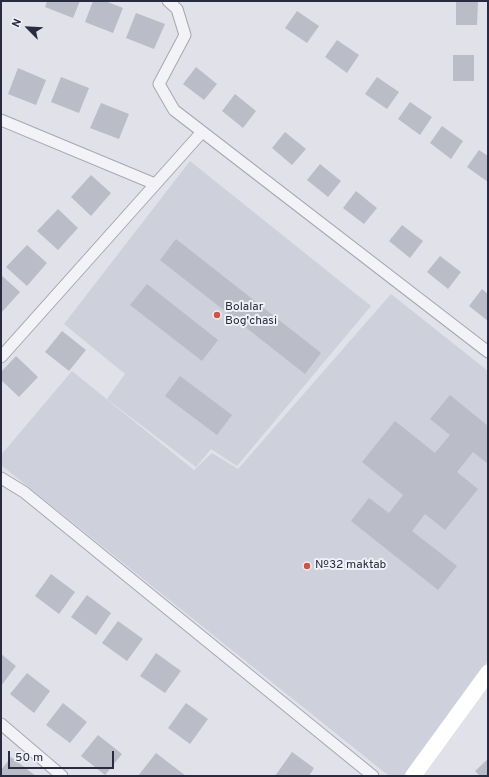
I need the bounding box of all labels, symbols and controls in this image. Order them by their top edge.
north arrow [8,8,48,48]
text: N [9,17,25,30]
place label: Bolalar Bog'chasi [225,301,277,329]
marker: Bolalar Bog'chasi [212,310,222,320]
place label: №32 maktab [315,559,386,573]
marker: №32 maktab [302,561,312,571]
scale bar [10,743,116,769]
text: 50 m [15,750,43,766]

